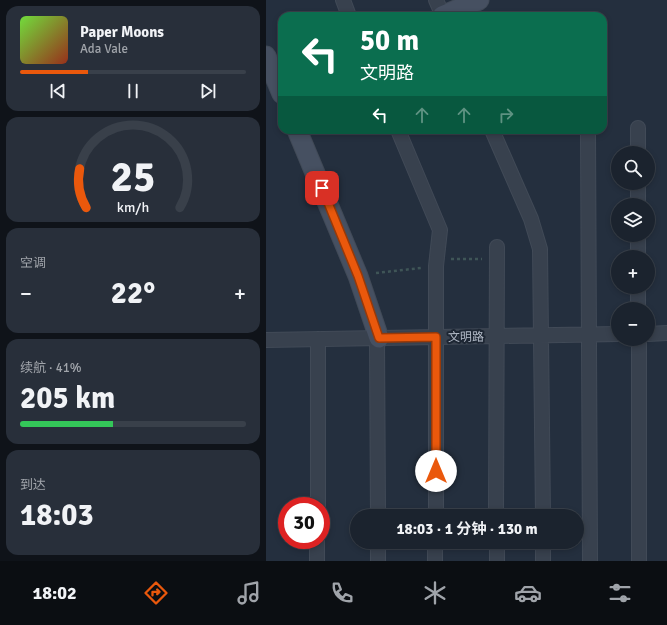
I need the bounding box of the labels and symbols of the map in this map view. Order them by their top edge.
pin [305,171,339,205]
street label: 文明路 [448,330,484,345]
position arrow [415,450,457,492]
speed limit sign: 30 [278,497,330,549]

